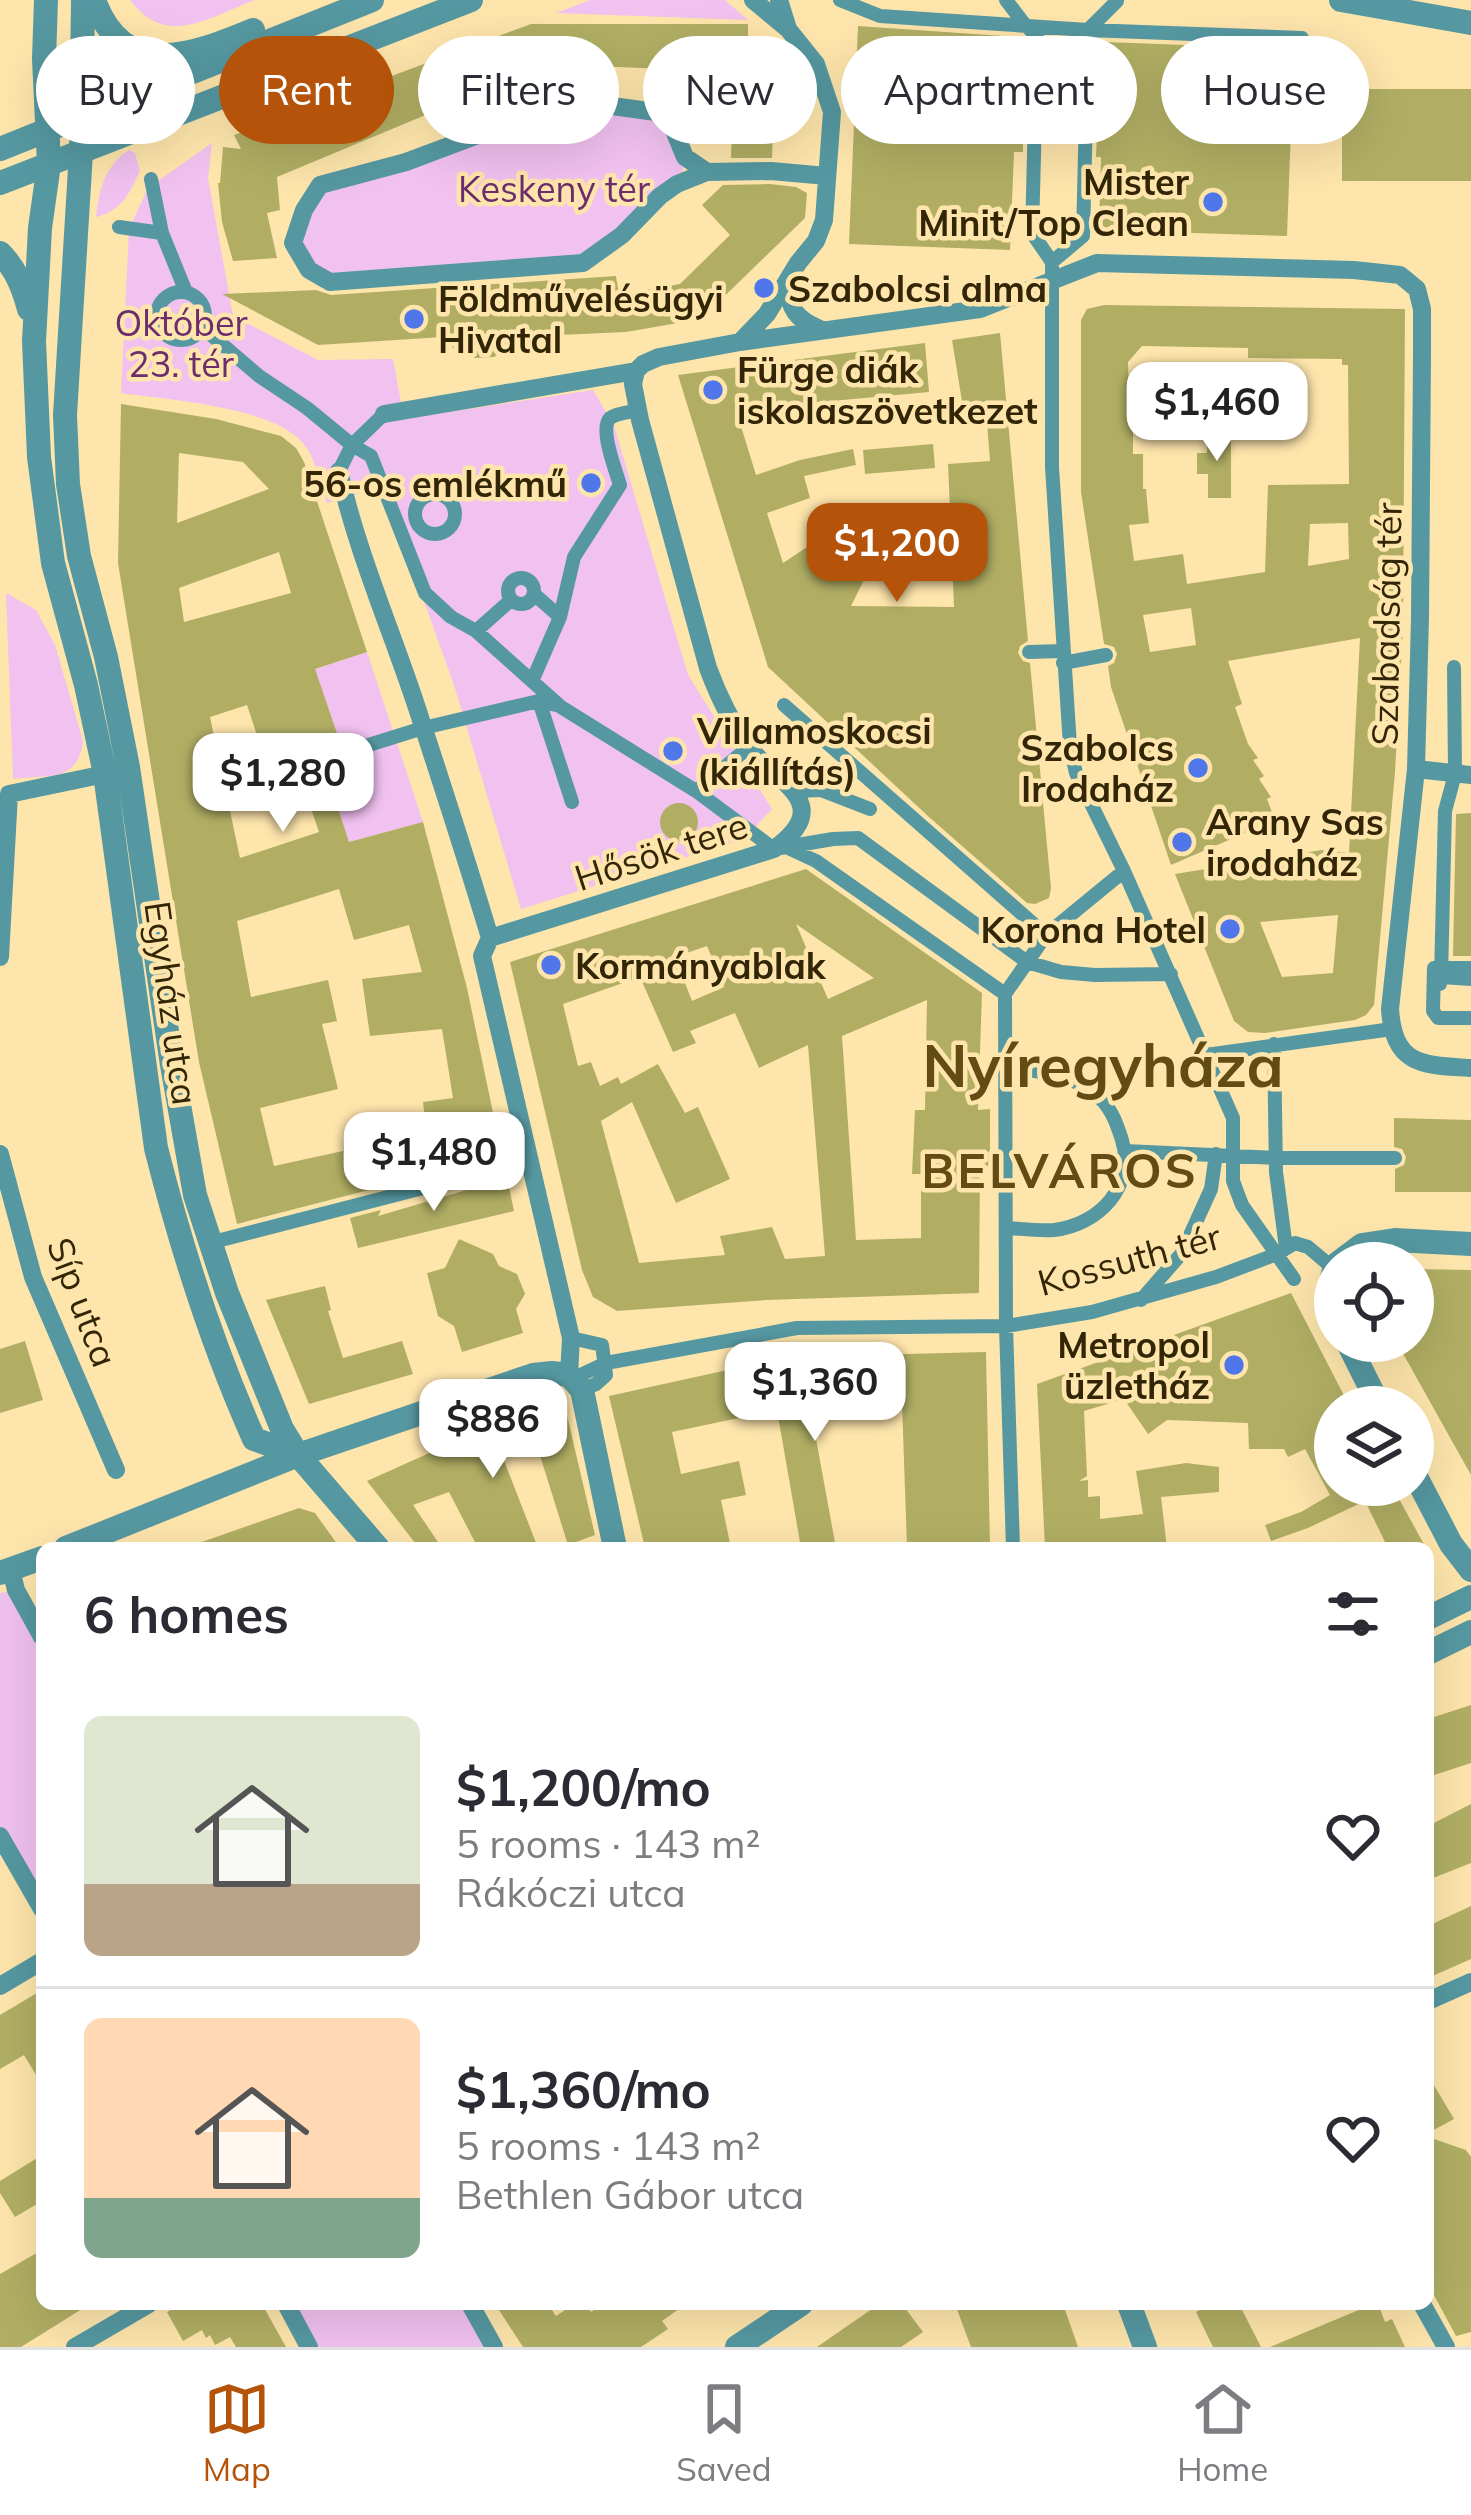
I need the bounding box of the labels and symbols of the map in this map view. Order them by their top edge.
place label: Mister Minit/Top Clean [918,159,1190,245]
park label: Keskeny tér [458,166,650,211]
marker: Mister Minit/Top Clean [1200,189,1226,215]
place label: Szabolcsi alma [788,266,1047,311]
marker: Szabolcsi alma [751,275,777,301]
place label: Földművelésügyi Hivatal [438,276,724,362]
park label: Október 23. tér [114,300,248,386]
marker: Földművelésügyi Hivatal [401,306,427,332]
place label: Fürge diák iskolaszövetkezet [737,347,1038,433]
pin: $1,460 [1119,362,1315,464]
marker: Fürge diák iskolaszövetkezet [700,377,726,403]
place label: 56-os emlékmű [303,461,567,506]
marker: 56-os emlékmű [578,470,604,496]
street label: Szabadság tér [1361,502,1411,746]
pin: $1,200 [799,503,995,605]
place label: Villamoskocsi (kiállítás) [696,708,932,794]
place label: Szabolcs Irodaház [1021,725,1174,811]
pin: $1,280 [185,733,381,835]
marker: Villamoskocsi (kiállítás) [660,738,686,764]
marker: Szabolcs Irodaház [1185,755,1211,781]
place label: Arany Sas irodaház [1206,799,1384,885]
street label: Hősök tere [569,802,753,900]
marker: Arany Sas irodaház [1169,829,1195,855]
street label: Egyház utca [135,898,209,1108]
place label: Korona Hotel [981,907,1206,952]
marker: Korona Hotel [1217,916,1243,942]
place label: Kormányablak [575,943,827,988]
marker: Kormányablak [538,952,564,978]
district label: Nyíregyháza [922,1027,1284,1102]
pin: $1,480 [336,1112,532,1214]
district label: BELVÁROS [921,1140,1199,1200]
street label: Kossuth tér [1033,1213,1225,1305]
street label: Síp utca [38,1231,128,1373]
place label: Metropol üzletház [1057,1322,1210,1408]
pin: $1,360 [717,1342,913,1444]
marker: Metropol üzletház [1221,1352,1247,1378]
pin: $886 [422,1379,564,1481]

